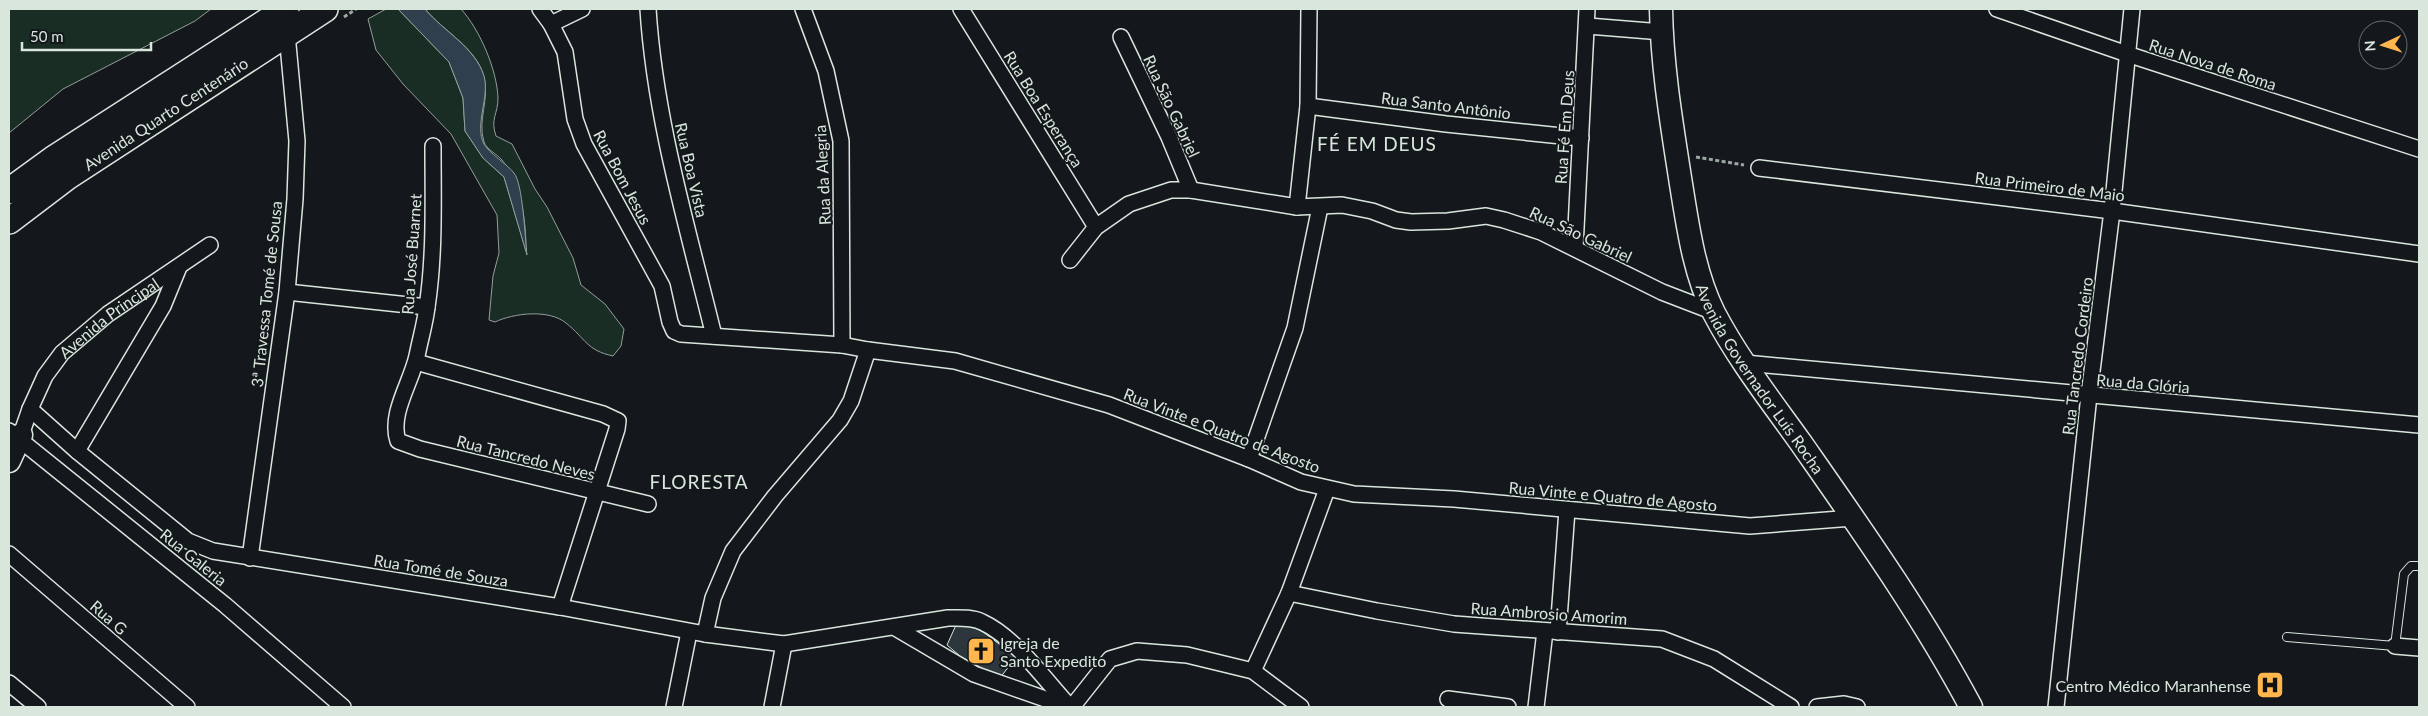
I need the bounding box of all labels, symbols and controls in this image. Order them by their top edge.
scale bar [22,20,151,52]
north arrow [2358,20,2408,70]
text: 50 m [30,27,64,45]
street label: Rua Nova de Roma [2147,34,2279,94]
text: N [2361,40,2378,52]
street label: Rua Boa Esperança [1001,47,1087,171]
street label: Rua São Gabriel [1140,52,1204,160]
street label: Avenida Quarto Centenário [79,53,251,174]
street label: Rua Fé Em Deus [1551,69,1577,185]
street label: Rua Santo Antônio [1380,88,1512,122]
street label: Rua Boa Vista [672,121,712,219]
street label: Rua da Alegria [810,125,834,225]
street label: Rua Bom Jesus [590,126,656,228]
district label: FÉ EM DEUS [1317,132,1437,155]
street label: Rua Primeiro de Maio [1974,167,2126,205]
street label: Rua José Buarnet [397,193,425,315]
street label: 3ª Travessa Tomé de Sousa [247,200,285,388]
street label: Rua São Gabriel [1527,202,1635,266]
street label: Avenida Principal [55,273,162,361]
street label: Rua Tancredo Cordeiro [2058,276,2096,436]
street label: Avenida Governador Luís Rocha [1693,281,1829,477]
street label: Rua da Glória [2095,369,2191,397]
street label: Rua Vinte e Quatro de Agosto [1121,384,1323,476]
street label: Rua Tancredo Neves [455,431,597,483]
district label: FLORESTA [649,470,749,493]
street label: Rua Vinte e Quatro de Agosto [1508,477,1718,515]
street label: Rua Galeria [157,524,231,590]
street label: Rua Tomé de Souza [372,550,510,590]
street label: Rua G [87,596,131,638]
street label: Rua Ambrosio Amorim [1470,598,1628,628]
place label: Igreja de Santo Expedito [1000,633,1106,670]
church icon: Igreja de Santo Expedito [966,636,996,666]
hospital icon: Centro Médico Maranhense [2255,670,2285,700]
place label: Centro Médico Maranhense [2055,676,2251,695]

